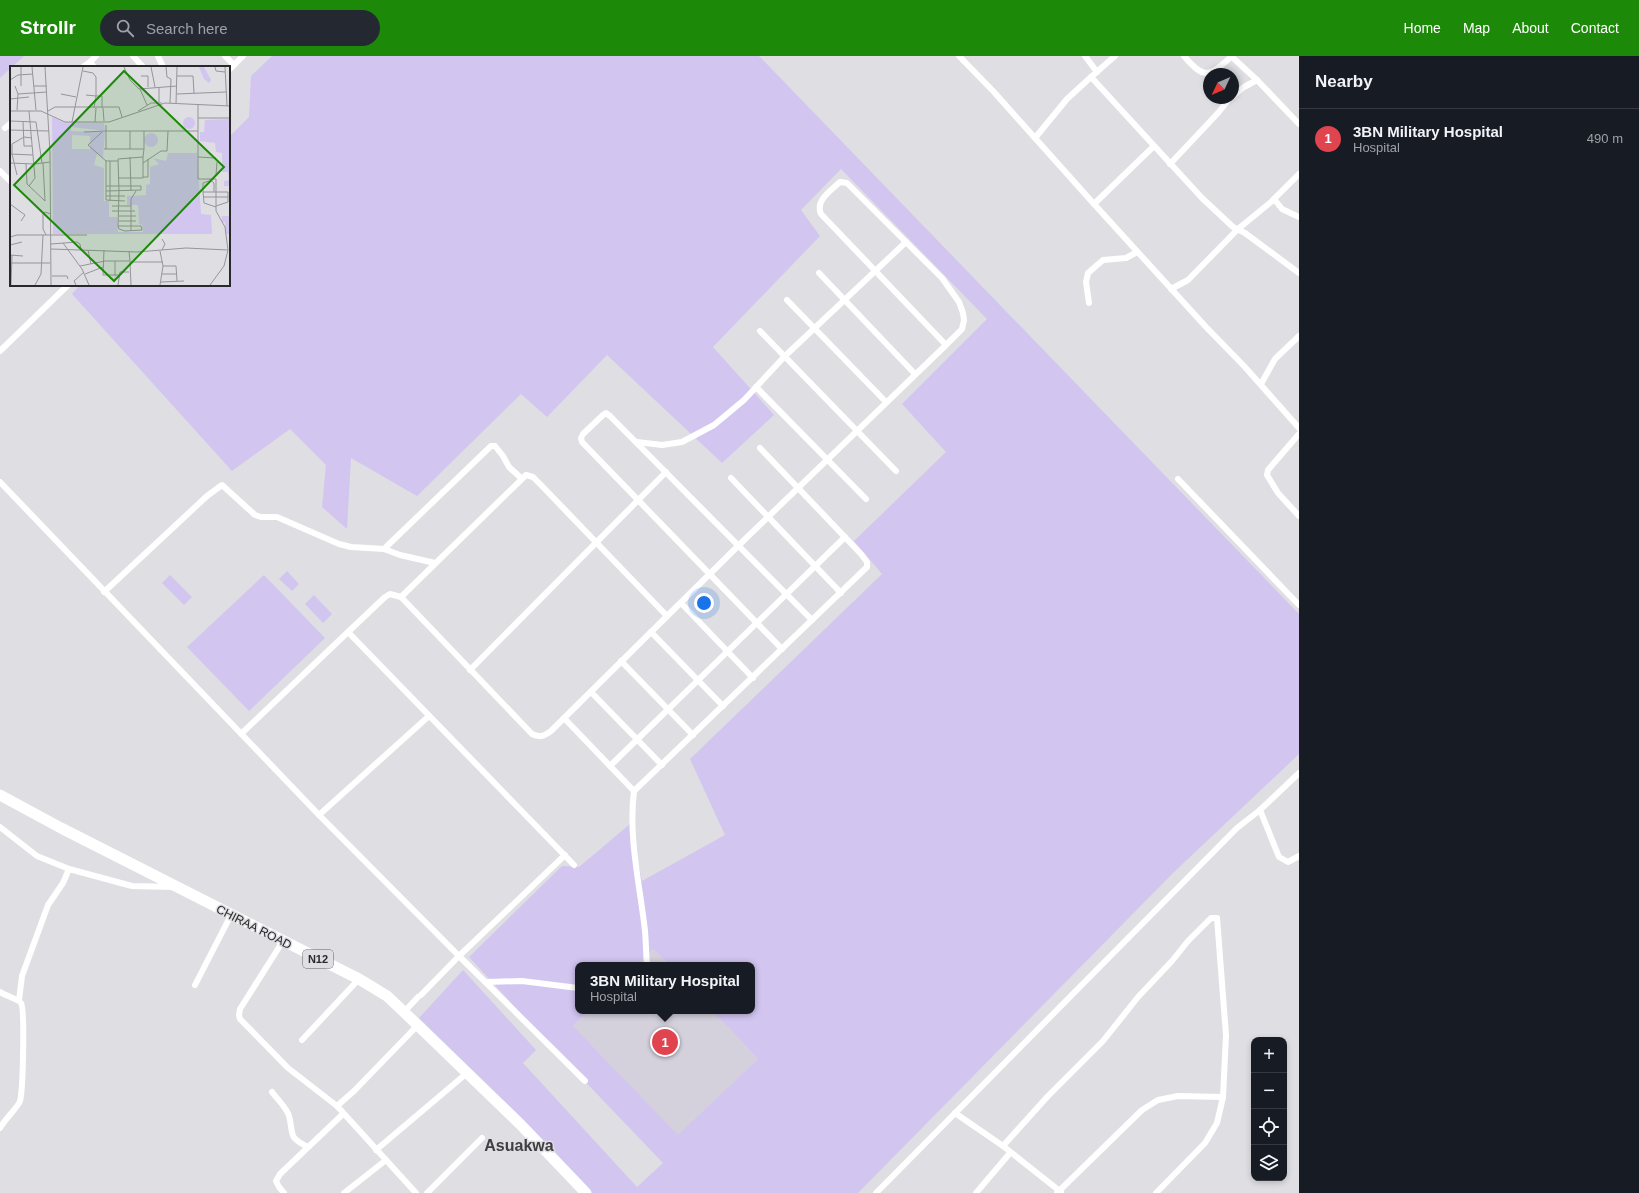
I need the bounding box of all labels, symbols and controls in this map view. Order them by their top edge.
search box [100,10,380,46]
text: Strollr [20,17,76,38]
icon: search [114,17,136,39]
text: Search here [146,20,228,37]
text: Home [1404,20,1441,36]
text: Map [1463,20,1490,36]
text: About [1512,20,1549,36]
text: Contact [1571,20,1619,36]
inset map [10,66,230,286]
north arrow [1203,68,1239,104]
text: Nearby [1315,72,1373,91]
text: 3BN Military Hospital [1353,123,1503,140]
text: 1 [1324,131,1332,146]
text: 490 m [1587,131,1623,146]
text: Hospital [1353,140,1400,155]
your location [694,593,714,613]
street label: CHIRAA ROAD [214,902,294,952]
road number: N12 [303,950,333,968]
popup [575,962,755,1014]
text: 3BN Military Hospital [590,972,740,989]
text: Hospital [590,989,637,1004]
pin: 1 [652,1027,678,1057]
map controls [1251,1037,1287,1181]
button: + [1251,1037,1287,1073]
button: − [1251,1073,1287,1109]
button: locate [1251,1109,1287,1145]
district label: Asuakwa [484,1137,554,1154]
button: layers [1251,1145,1287,1181]

